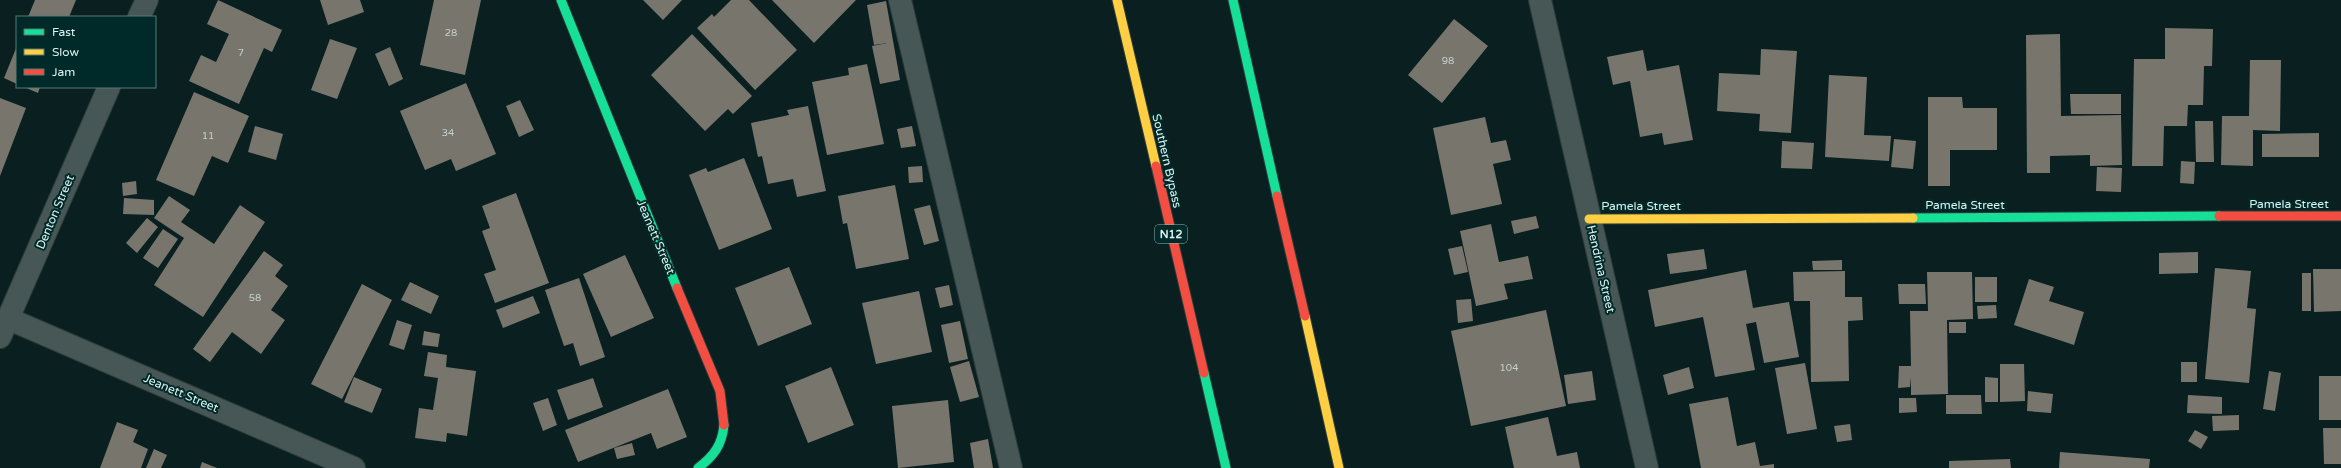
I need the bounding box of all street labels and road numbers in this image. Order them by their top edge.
street label: Southern Bypass [1149,113,1185,210]
street label: Denton Street [33,172,77,251]
street label: Pamela Street [2249,197,2329,211]
street label: Jeanett Street [634,198,678,277]
street label: Pamela Street [1925,198,2005,212]
street label: Pamela Street [1601,199,1681,213]
street label: Hendrina Street [1584,224,1618,315]
road number: N12 [1155,225,1187,243]
street label: Jeanett Street [142,371,221,415]

